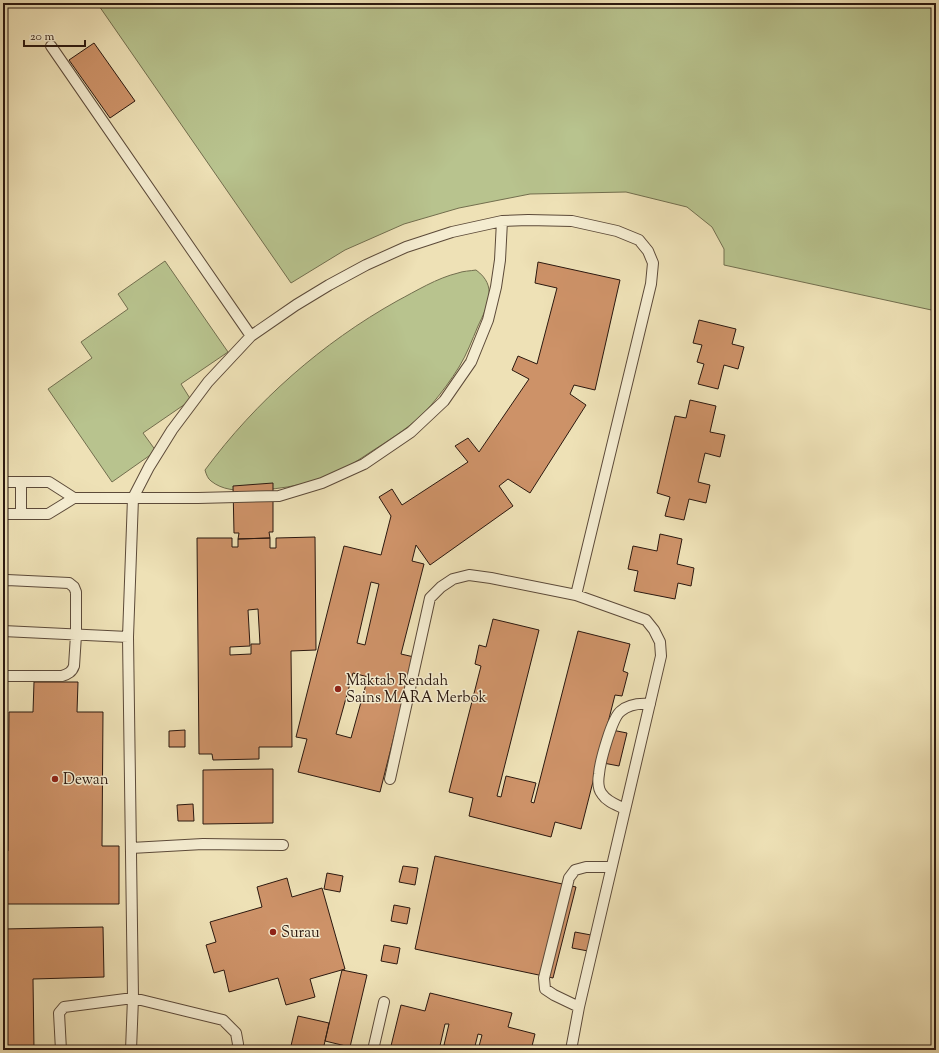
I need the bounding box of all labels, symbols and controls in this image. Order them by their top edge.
scale bar [24,22,85,48]
text: 20 m [30,28,55,46]
place label: Maktab Rendah Sains MARA Merbok [346,671,487,709]
marker: Maktab Rendah Sains MARA Merbok [333,684,343,694]
place label: Dewan [63,770,109,791]
marker: Dewan [50,774,60,784]
place label: Surau [281,923,320,944]
marker: Surau [268,927,278,937]

